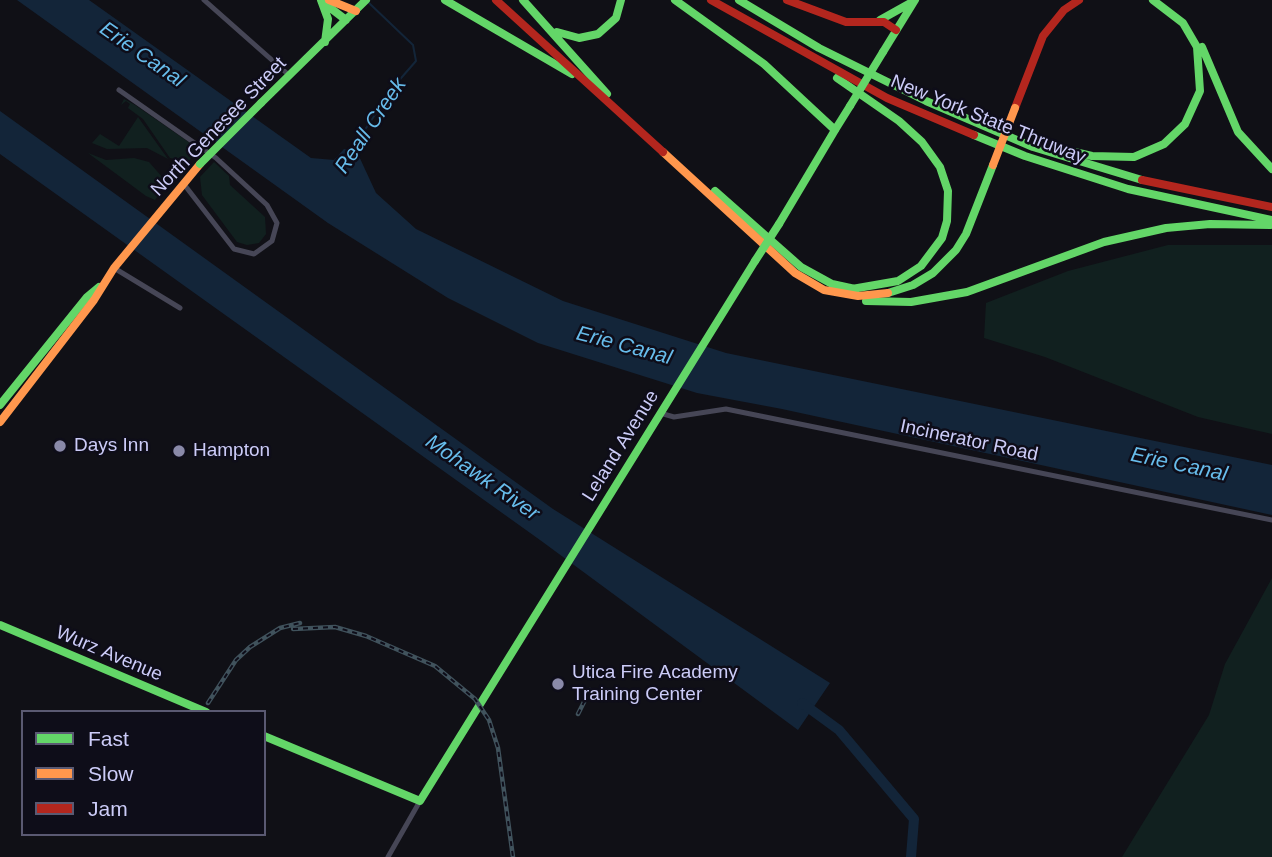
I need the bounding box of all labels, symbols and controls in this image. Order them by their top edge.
water label: Erie Canal [95,17,189,93]
street label: North Genesee Street [147,53,291,201]
street label: New York State Thruway [887,70,1089,170]
water label: Reall Creek [330,73,412,179]
water label: Erie Canal [573,321,675,371]
street label: Leland Avenue [578,386,664,506]
street label: Incinerator Road [898,415,1040,467]
water label: Mohawk River [420,430,544,526]
place label: Days Inn [74,435,149,457]
marker: Days Inn [52,438,68,454]
place label: Hampton [193,440,270,462]
water label: Erie Canal [1128,442,1230,488]
marker: Hampton [171,443,187,459]
street label: Wurz Avenue [52,621,166,687]
place label: Utica Fire Academy Training Center [572,662,738,706]
marker: Utica Fire Academy Training Center [550,676,566,692]
legend [21,710,266,836]
text: Fast [88,727,129,750]
text: Slow [88,762,134,785]
text: Jam [88,797,128,820]

